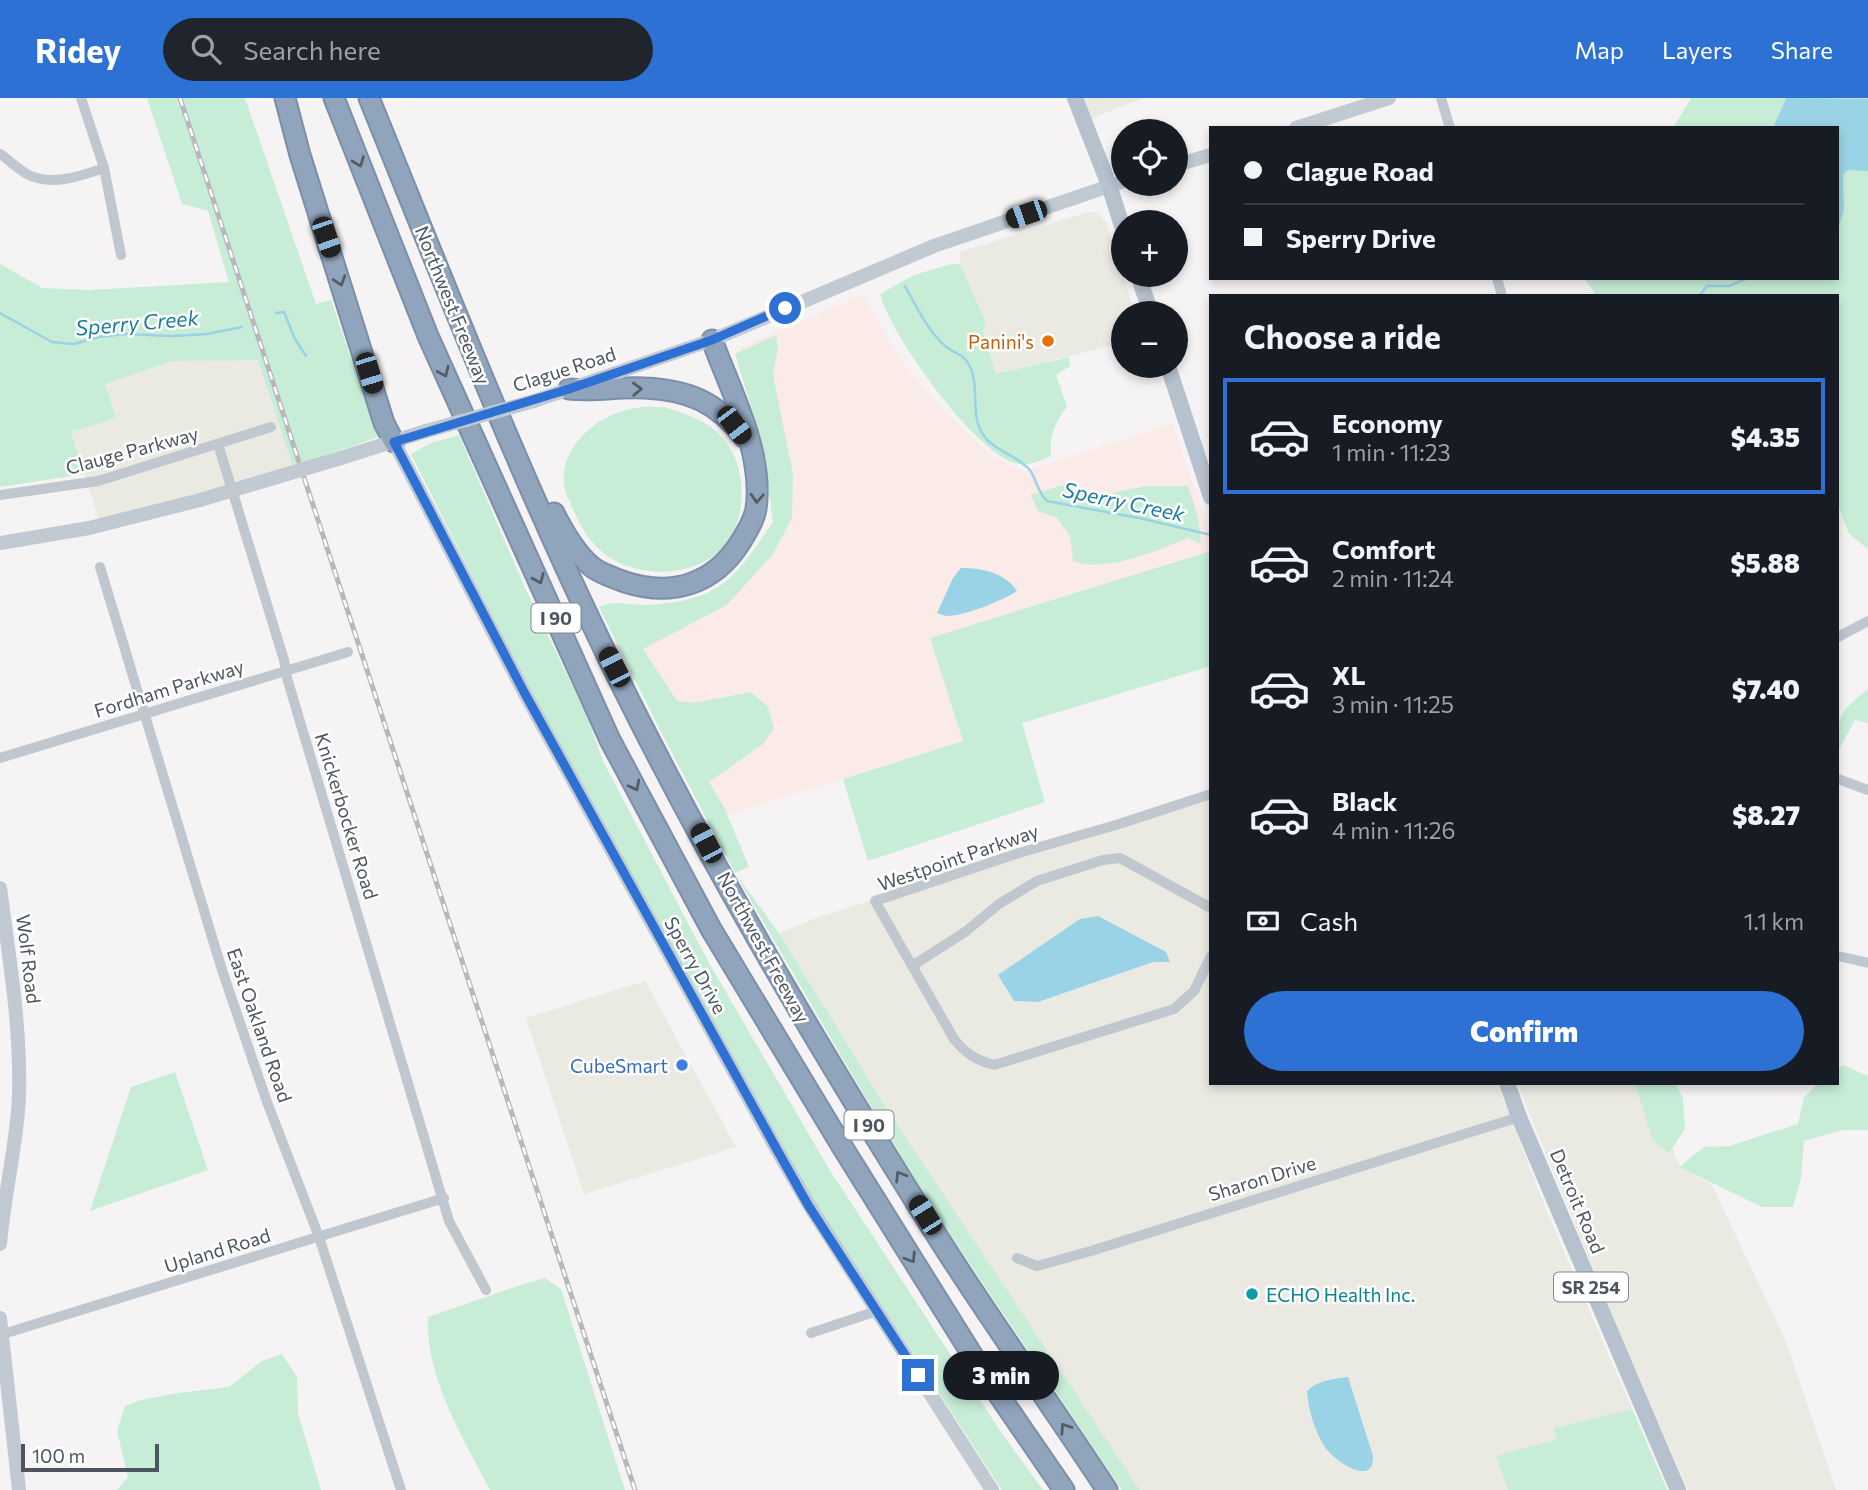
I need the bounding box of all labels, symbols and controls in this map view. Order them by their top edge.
search box [163,18,653,81]
text: Ridey [35,29,121,70]
icon: search [187,30,225,68]
text: Search here [243,34,381,65]
text: Map [1575,35,1624,64]
text: Layers [1662,35,1733,64]
text: Share [1771,35,1833,64]
map controls [1111,119,1188,378]
button: locate [1111,119,1188,196]
one-way arrow [351,155,365,167]
text: Clague Road [1286,155,1434,186]
car [1003,197,1050,231]
button: + [1111,210,1188,287]
car [310,214,343,260]
street label: Northwest Freeway [411,222,495,388]
text: Sperry Drive [1286,222,1436,253]
one-way arrow [332,274,346,286]
route start [769,292,801,324]
button: − [1111,301,1188,378]
water label: Sperry Creek [74,304,200,340]
text: Choose a ride [1244,316,1441,356]
place label: Panini's [968,330,1034,353]
marker: Panini's [1040,333,1056,349]
street label: Clague Road [510,342,618,396]
car [353,350,386,396]
one-way arrow [436,365,450,377]
one-way arrow [632,381,643,396]
car [713,402,756,448]
icon: car [1248,405,1311,468]
text: Economy [1332,407,1443,438]
street label: Clauge Parkway [63,421,201,479]
text: $4.35 [1731,421,1800,452]
text: 1 min · 11:23 [1332,438,1451,466]
water label: Sperry Creek [1061,476,1188,526]
one-way arrow [749,493,764,504]
icon: car [1248,531,1311,594]
text: Comfort [1332,533,1435,564]
text: $5.88 [1730,547,1800,578]
text: 2 min · 11:24 [1332,564,1454,592]
one-way arrow [531,572,545,585]
road number: I 90 [532,604,580,632]
car [596,644,633,690]
street label: Fordham Parkway [91,654,247,722]
icon: car [1248,657,1311,720]
text: XL [1332,659,1366,690]
text: $7.40 [1732,673,1800,704]
text: 3 min · 11:25 [1332,690,1454,718]
street label: Knickerbocker Road [311,730,383,902]
one-way arrow [626,778,640,791]
icon: car [1248,783,1311,846]
text: Black [1332,785,1398,816]
text: $8.27 [1732,799,1800,830]
text: 4 min · 11:26 [1332,816,1455,844]
street label: Westpoint Parkway [875,819,1042,895]
car [687,820,726,866]
street label: Northwest Freeway [713,868,815,1027]
icon: cash [1244,902,1282,940]
text: Cash [1300,905,1358,936]
text: 1.1 km [1744,907,1804,935]
street label: Wolf Road [12,913,46,1005]
street label: Sperry Drive [660,913,732,1017]
street label: East Oakland Road [223,945,297,1105]
button: Confirm [1244,991,1804,1071]
place label: CubeSmart [570,1054,668,1077]
marker: CubeSmart [674,1057,690,1073]
road number: I 90 [844,1110,894,1140]
street label: Detroit Road [1546,1145,1610,1257]
street label: Sharon Drive [1206,1151,1318,1205]
one-way arrow [896,1170,909,1183]
car [905,1192,946,1238]
street label: Upland Road [161,1223,273,1277]
one-way arrow [903,1250,916,1263]
road number: SR 254 [1554,1272,1628,1302]
place label: ECHO Health Inc. [1266,1283,1415,1306]
marker: ECHO Health Inc. [1244,1286,1260,1302]
callout: 3 min [942,1350,1058,1400]
route end [902,1359,934,1391]
text: 3 min [972,1361,1030,1389]
one-way arrow [1061,1423,1073,1436]
scale bar [21,1441,159,1473]
text: 100 m [32,1444,85,1467]

